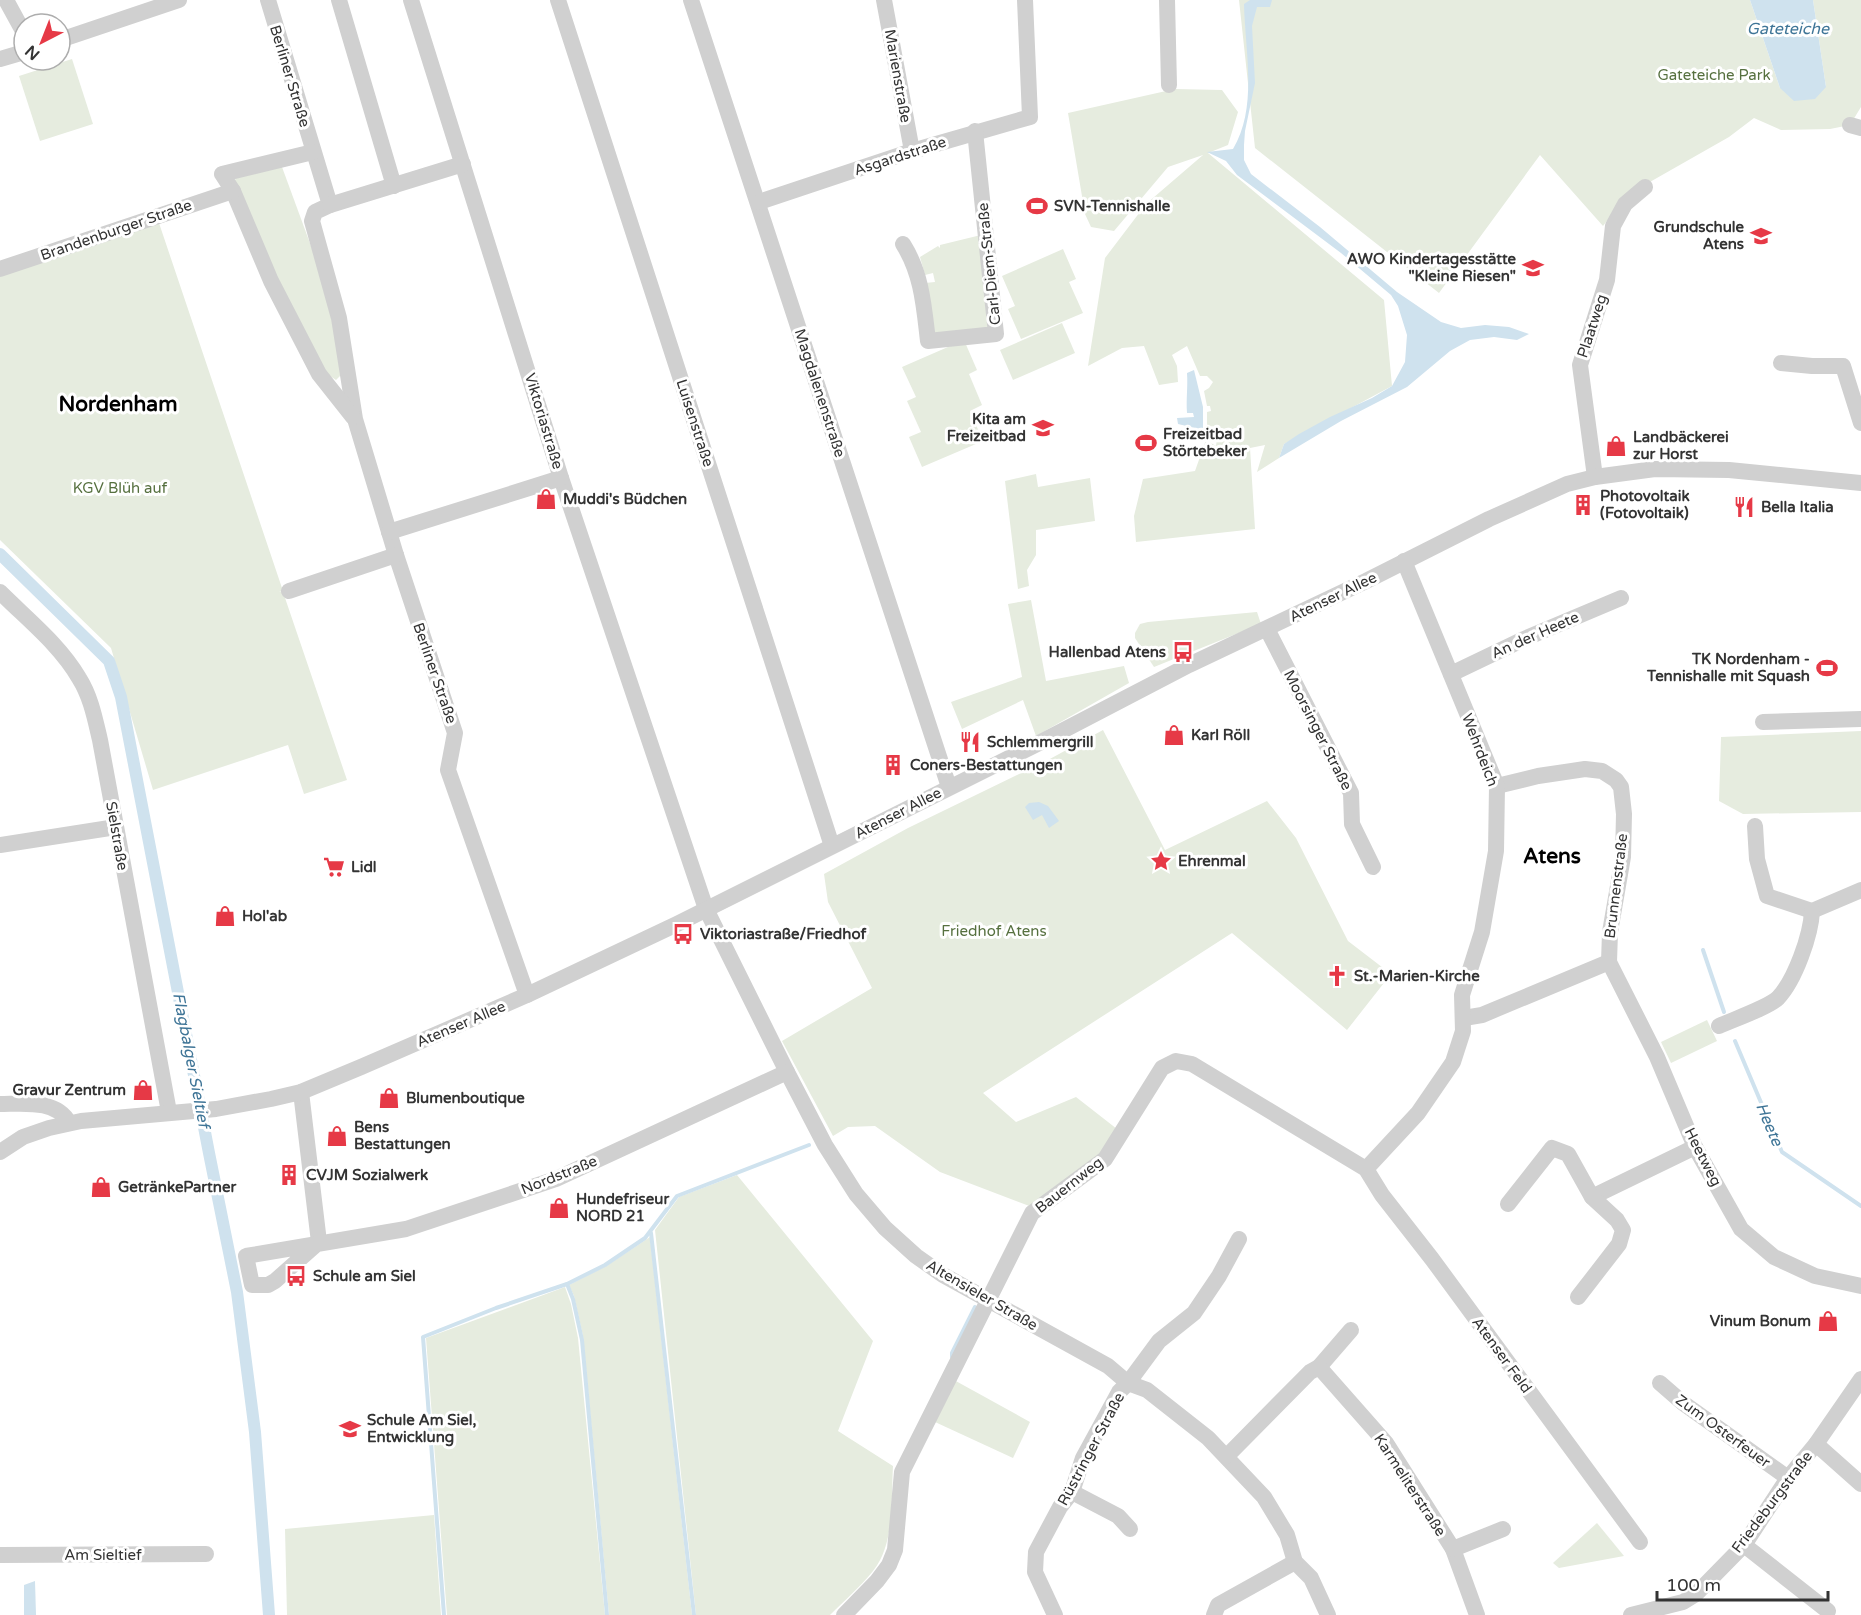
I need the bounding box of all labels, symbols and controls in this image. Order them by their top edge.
north arrow [12,12,72,72]
water label: Gateteiche [1747,19,1830,39]
street label: Berliner Straße [266,23,314,129]
street label: Marienstraße [881,28,915,124]
text: N [21,41,44,64]
park label: Gateteiche Park [1657,66,1771,84]
street label: Asgardstraße [852,133,948,179]
sports icon: SVN-Tennishalle [1025,194,1049,218]
street label: Brandenburger Straße [38,196,194,264]
place label: SVN-Tennishalle [1054,197,1171,215]
street label: Carl-Diem-Straße [974,202,1004,326]
place label: Grundschule Atens [1654,218,1745,253]
school or university icon: Grundschule Atens [1749,224,1773,248]
place label: AWO Kindertagesstätte "Kleine Riesen" [1347,250,1517,285]
school or university icon: AWO Kindertagesstätte "Kleine Riesen" [1521,256,1545,280]
street label: Plaatweg [1573,292,1611,360]
street label: Magdalenenstraße [791,327,849,459]
street label: Viktoriastraße [521,371,567,471]
street label: Luisenstraße [672,377,718,469]
district label: Nordenham [59,392,177,417]
place label: Kita am Freizeitbad [947,410,1026,445]
school or university icon: Kita am Freizeitbad [1031,416,1055,440]
place label: Freizeitbad Störtebeker [1163,425,1247,460]
place label: Landbäckerei zur Horst [1633,428,1729,463]
sports icon: Freizeitbad Störtebeker [1134,431,1158,455]
shop icon: Landbäckerei zur Horst [1604,434,1628,458]
park label: KGV Blüh auf [73,479,168,497]
shop icon: Muddi's Büdchen [534,487,558,511]
place label: Photovoltaik (Fotovoltaik) [1600,487,1690,522]
place label: Muddi's Büdchen [563,490,687,508]
building icon: Photovoltaik (Fotovoltaik) [1571,493,1595,517]
restaurant icon: Bella Italia [1732,495,1756,519]
place label: Bella Italia [1761,498,1834,516]
street label: Atenser Allee [1286,568,1380,626]
street label: An der Heete [1488,608,1582,662]
street label: Berliner Straße [409,620,461,726]
bus stop icon: Hallenbad Atens [1171,640,1195,664]
place label: Hallenbad Atens [1049,643,1166,661]
place label: TK Nordenham - Tennishalle mit Squash [1646,650,1810,686]
sports icon: TK Nordenham - Tennishalle mit Squash [1815,656,1839,680]
street label: Moorsinger Straße [1280,667,1356,793]
street label: Wehrdeich [1458,711,1502,789]
shop icon: Karl Röll [1162,723,1186,747]
place label: Karl Röll [1191,726,1250,744]
restaurant icon: Schlemmergrill [958,730,982,754]
place label: Schlemmergrill [987,733,1094,752]
building icon: Coners-Bestattungen [881,753,905,777]
place label: Coners-Bestattungen [910,756,1063,775]
street label: Atenser Allee [852,783,944,843]
street label: Sielstraße [102,800,132,872]
street label: Brunnenstraße [1601,832,1631,940]
district label: Atens [1523,844,1581,869]
place icon: Ehrenmal [1149,849,1173,873]
place label: Ehrenmal [1178,852,1246,870]
supermarket icon: Lidl [322,855,346,879]
place label: Lidl [351,858,377,876]
shop icon: Hol'ab [213,904,237,928]
place label: Hol'ab [242,907,288,925]
bus stop icon: Viktoriastraße/Friedhof [671,922,695,946]
park label: Friedhof Atens [941,922,1047,940]
place label: Viktoriastraße/Friedhof [700,925,866,943]
church icon: St.-Marien-Kirche [1325,964,1349,988]
place label: St.-Marien-Kirche [1354,967,1480,985]
water label: Flagbalger Sieltief [168,991,214,1132]
street label: Atenser Allee [414,997,508,1051]
shop icon: Gravur Zentrum [131,1078,155,1102]
place label: Gravur Zentrum [12,1081,126,1099]
shop icon: Blumenboutique [377,1086,401,1110]
place label: Blumenboutique [406,1089,525,1108]
water label: Heete [1751,1100,1787,1150]
place label: Bens Bestattungen [354,1118,451,1154]
shop icon: Bens Bestattungen [325,1124,349,1148]
street label: Heetweg [1681,1125,1725,1189]
street label: Nordstraße [518,1152,600,1198]
street label: Bauernweg [1032,1153,1106,1217]
building icon: CVJM Sozialwerk [277,1163,301,1187]
place label: CVJM Sozialwerk [306,1166,428,1184]
shop icon: GetränkePartner [89,1175,113,1199]
place label: GetränkePartner [118,1178,236,1196]
place label: Hundefriseur NORD 21 [576,1190,669,1225]
shop icon: Hundefriseur NORD 21 [547,1196,571,1220]
street label: Altensieler Straße [923,1256,1041,1334]
bus stop icon: Schule am Siel [284,1264,308,1288]
place label: Schule am Siel [313,1267,416,1285]
shop icon: Vinum Bonum [1816,1309,1840,1333]
place label: Vinum Bonum [1710,1312,1811,1330]
street label: Atenser Feld [1468,1313,1536,1397]
street label: Rüstringer Straße [1054,1389,1128,1509]
street label: Zum Osterfeuer [1672,1391,1774,1472]
place label: Schule Am Siel, Entwicklung [367,1411,476,1447]
school or university icon: Schule Am Siel, Entwicklung [338,1417,362,1441]
street label: Karmeliterstraße [1370,1430,1450,1540]
street label: Friedeburgstraße [1728,1448,1816,1556]
street label: Am Sieltief [64,1546,142,1564]
scale bar [1657,1564,1828,1602]
text: 100 m [1666,1574,1721,1596]

